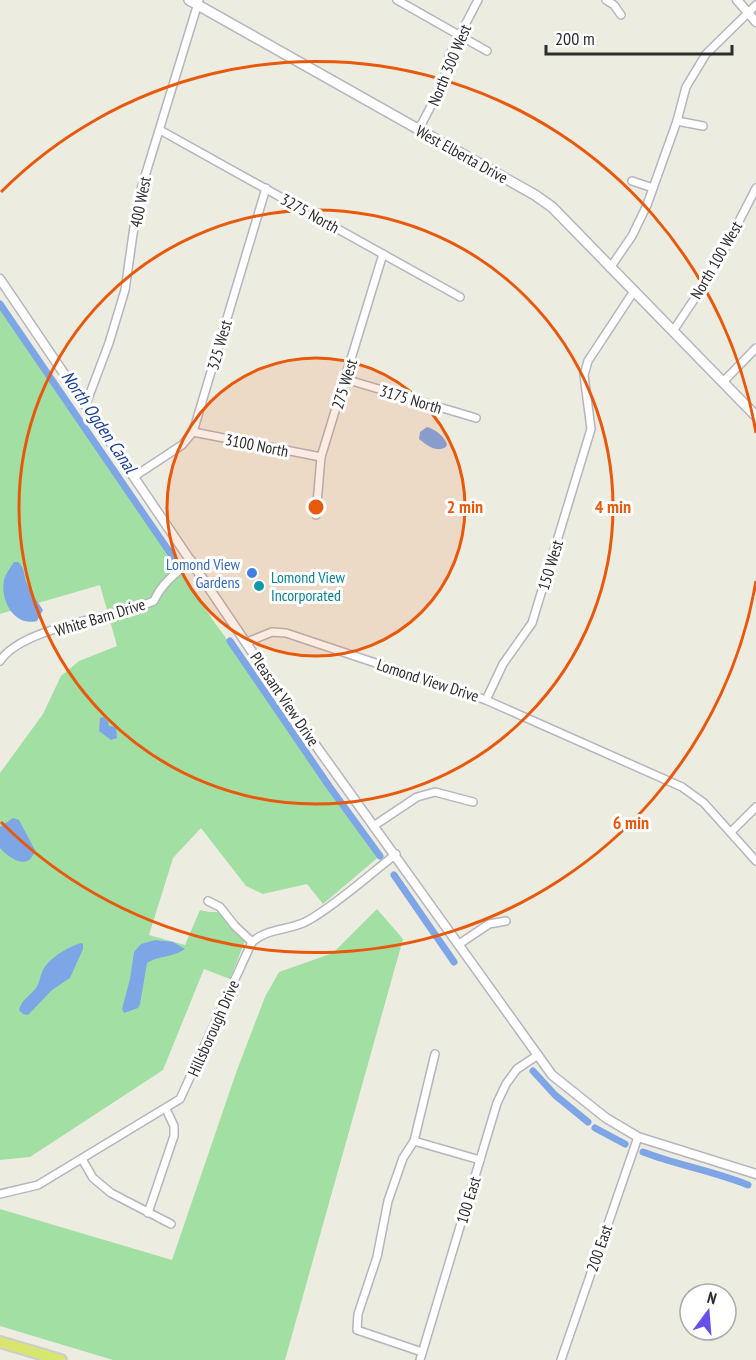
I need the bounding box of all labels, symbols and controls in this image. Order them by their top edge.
scale bar [546,18,732,56]
street label: North 300 West [423,21,475,109]
text: 200 m [555,27,595,50]
street label: West Elberta Drive [412,120,512,188]
street label: 400 West [125,174,155,229]
street label: 3275 North [277,189,343,237]
street label: North 100 West [686,217,747,302]
street label: 325 West [202,317,236,372]
street label: 275 West [327,356,361,411]
water label: North Ogden Canal [57,366,143,479]
street label: 3175 North [378,380,444,418]
street label: 3100 North [224,429,290,461]
text: 2 min [447,495,483,518]
text: 4 min [595,495,631,518]
centre of rings [306,497,326,517]
street label: 150 West [533,537,567,592]
place label: Lomond View Gardens [166,554,241,592]
marker: Lomond View Gardens [245,566,259,580]
place label: Lomond View Incorporated [271,567,345,605]
marker: Lomond View Incorporated [252,579,266,593]
street label: White Barn Drive [52,594,148,640]
street label: Pleasant View Drive [246,648,324,750]
street label: Lomond View Drive [374,654,482,706]
text: 6 min [613,811,649,834]
street label: Hillsborough Drive [183,977,243,1079]
street label: 100 East [451,1174,485,1226]
street label: 200 East [582,1221,616,1274]
north arrow [678,1282,738,1342]
text: N [705,1287,719,1308]

